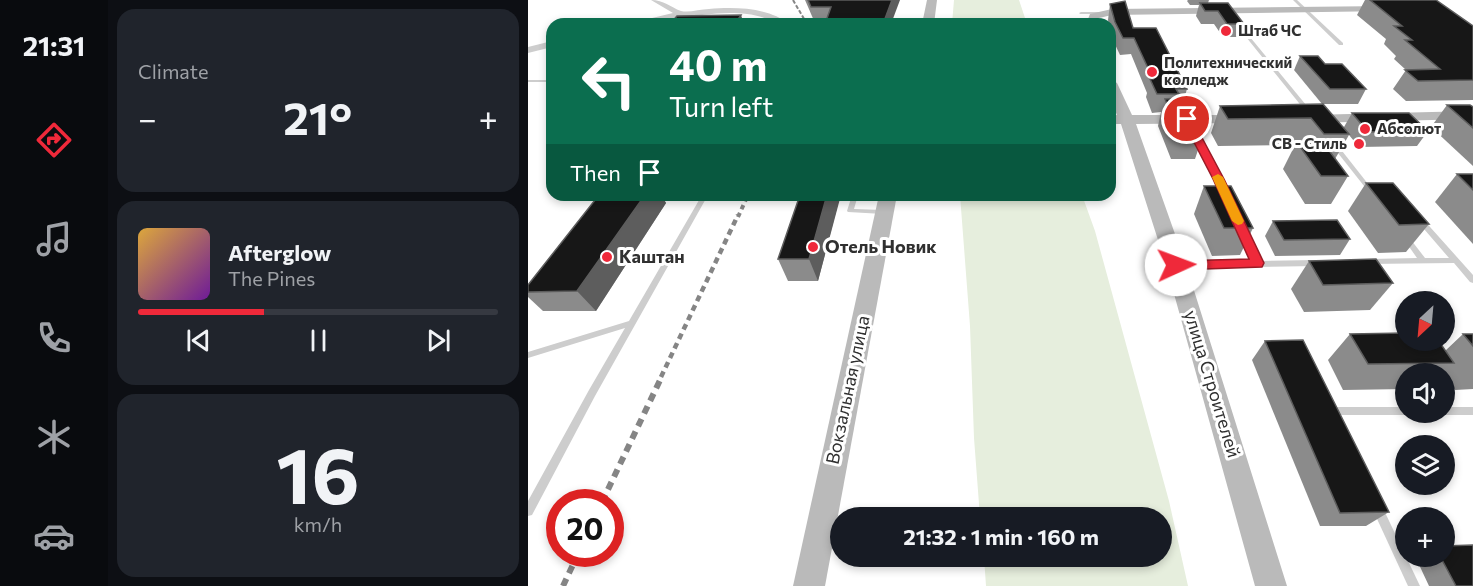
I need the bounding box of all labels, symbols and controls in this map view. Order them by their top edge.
place label: Штаб ЧС [1238,21,1302,39]
marker: Штаб ЧС [1219,24,1233,38]
text: 21:31 [23,29,85,62]
text: 40 m [669,38,767,90]
icon: left [570,42,648,120]
place label: Политехнический колледж [1164,53,1292,88]
text: Climate [138,59,208,83]
marker: Политехнический колледж [1145,65,1159,79]
text: 21° [283,89,352,144]
text: Turn left [669,90,773,123]
pin [1161,93,1212,144]
text: − [138,97,157,138]
text: + [479,97,498,138]
icon: arrive [1170,102,1203,135]
icon: directions [33,119,75,161]
place label: Абсолют [1377,119,1441,137]
marker: Абсолют [1358,122,1372,136]
place label: СВ - Стиль [1272,134,1347,152]
marker: СВ - Стиль [1352,137,1366,151]
icon: arrive [633,156,666,189]
text: Then [570,159,621,186]
icon: music [33,218,75,260]
position arrow [1144,233,1208,297]
place label: Отель Новик [825,235,937,257]
text: Afterglow [228,239,331,266]
marker: Отель Новик [806,240,820,254]
place label: Каштан [619,245,685,267]
marker: Каштан [600,250,614,264]
text: The Pines [228,266,315,290]
north arrow [1395,291,1455,351]
map controls [1395,291,1455,567]
street label: улица Строителей [1180,307,1246,460]
street label: Вокзальная улица [821,313,874,466]
icon: phone [33,317,75,359]
icon: previous [182,324,215,357]
icon: pause [302,324,335,357]
icon: next [422,324,455,357]
button: sound [1395,363,1455,423]
icon: climate [33,416,75,458]
text: 16 [276,425,360,520]
button: layers [1395,435,1455,495]
speed limit sign: 20 [546,489,624,567]
button: + [1395,507,1455,567]
text: km/h [294,512,342,536]
icon: car [33,515,75,557]
text: 21:32 · 1 min · 160 m [903,523,1099,550]

